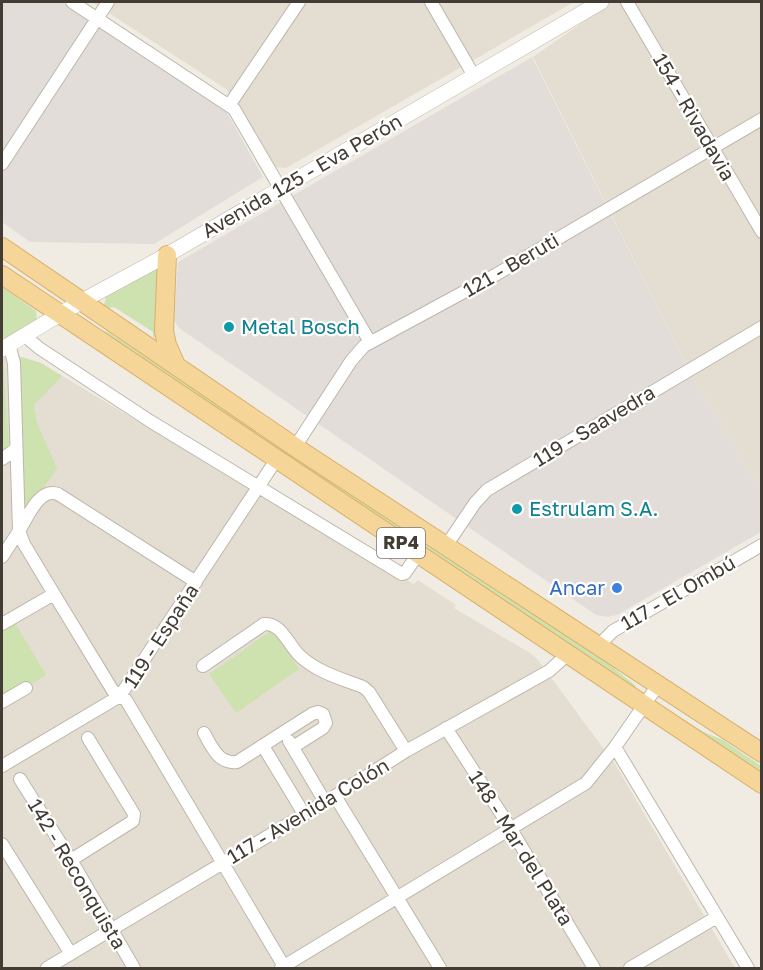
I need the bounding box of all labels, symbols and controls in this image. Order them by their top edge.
street label: 154 - Rivadavia [649,49,741,184]
street label: Avenida 125 - Eva Perón [197,108,406,242]
street label: 121 - Beruti [458,227,563,301]
place label: Metal Bosch [241,314,360,338]
marker: Metal Bosch [222,320,236,334]
street label: 119 - Saavedra [528,379,659,471]
place label: Estrulam S.A. [529,496,659,520]
marker: Estrulam S.A. [510,502,524,516]
road number: RP4 [377,528,425,558]
street label: 117 - El Ombú [616,550,739,635]
place label: Ancar [549,575,605,599]
street label: 119 - España [118,579,203,692]
marker: Ancar [610,581,624,595]
street label: 117 - Avenida Colón [222,752,393,868]
street label: 148 - Mar del Plata [464,766,579,929]
street label: 142 - Reconquista [24,794,132,953]

